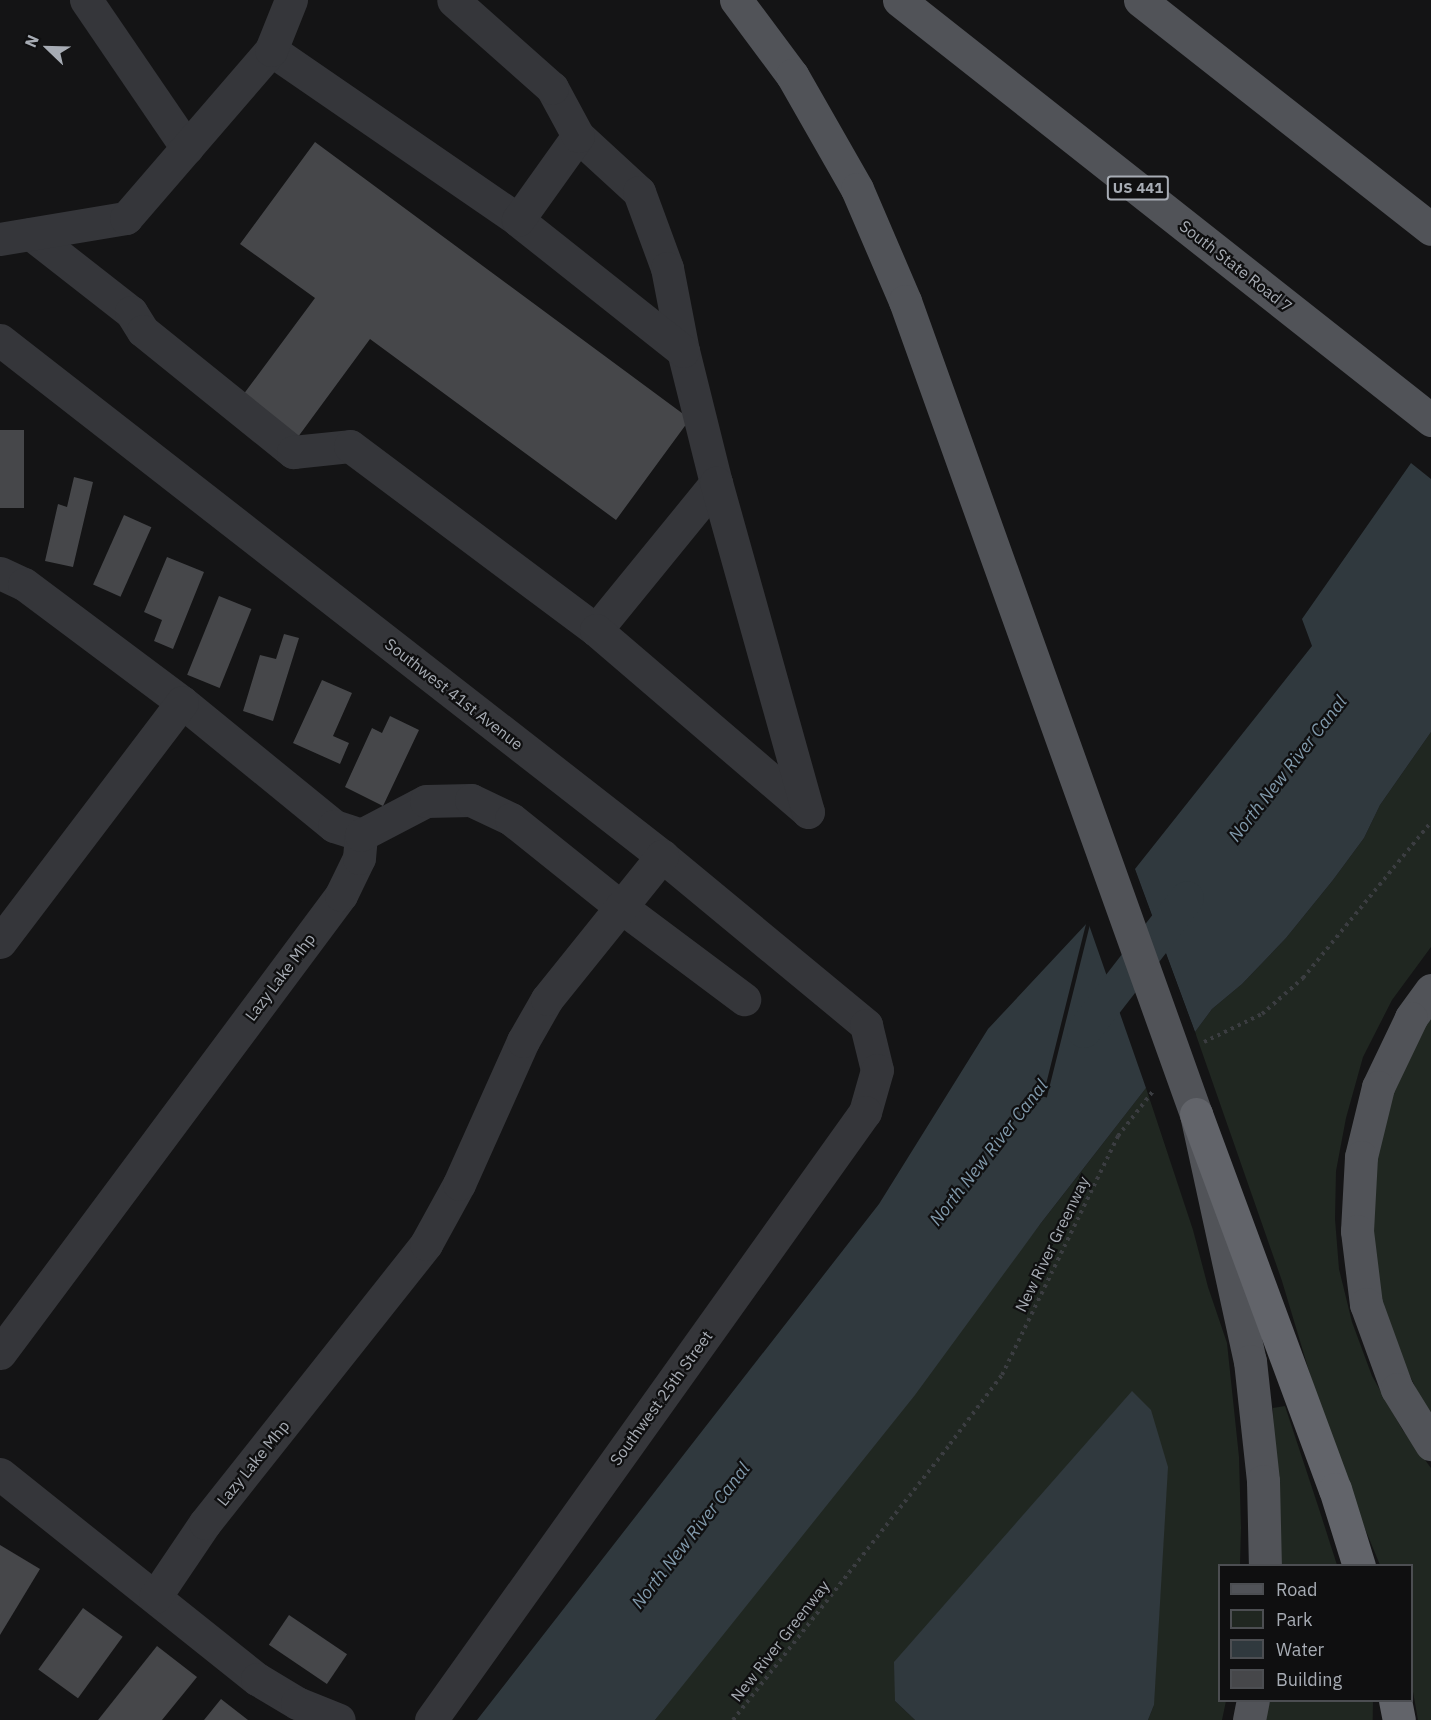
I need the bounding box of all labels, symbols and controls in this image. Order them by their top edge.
north arrow [18,18,78,78]
text: N [20,32,43,50]
road number: US 441 [1106,176,1170,200]
street label: South State Road 7 [1176,216,1296,316]
street label: Southwest 41st Avenue [381,634,527,754]
water label: North New River Canal [1224,692,1352,846]
street label: Lazy Lake Mhp [241,930,319,1024]
water label: North New River Canal [925,1076,1053,1230]
street label: New River Greenway [1011,1173,1093,1315]
street label: Southwest 25th Street [606,1327,716,1469]
street label: Lazy Lake Mhp [213,1416,293,1510]
water label: North New River Canal [627,1459,755,1613]
legend [1218,1564,1413,1702]
street label: New River Greenway [727,1577,833,1705]
text: Road [1276,1578,1317,1601]
text: Park [1276,1608,1312,1631]
text: Water [1276,1638,1324,1661]
text: Building [1276,1668,1342,1691]

